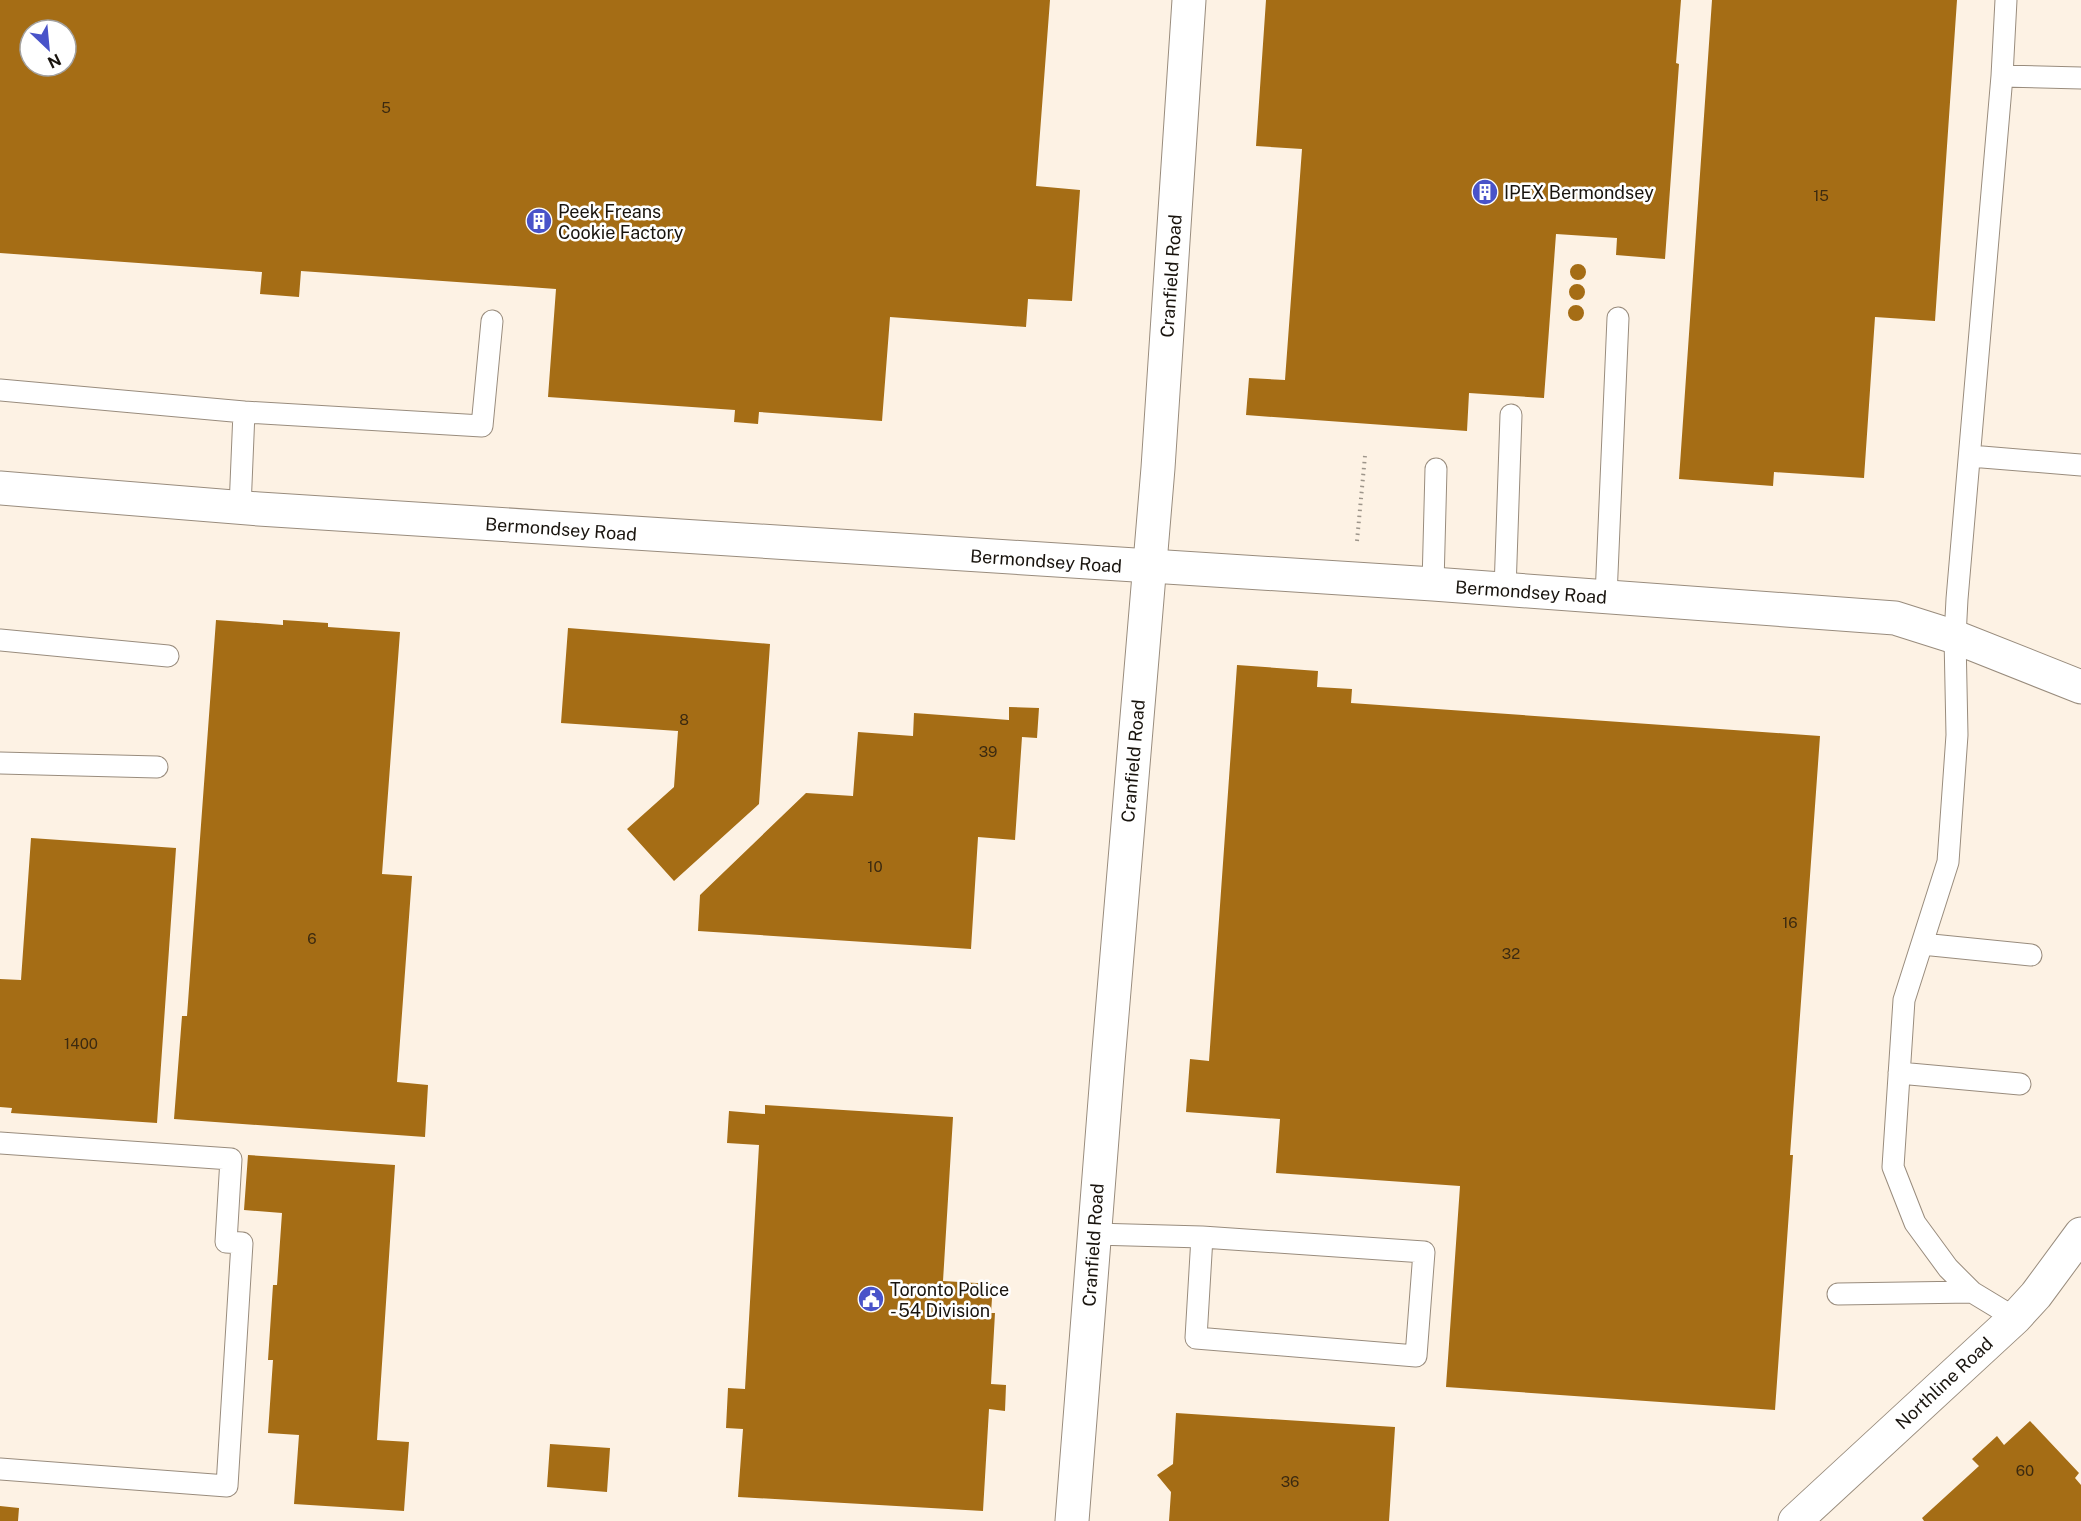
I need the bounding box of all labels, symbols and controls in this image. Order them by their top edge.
north arrow [18,18,78,78]
text: N [45,50,64,72]
house number: 5 [381,99,391,116]
building icon: IPEX Bermondsey [1470,177,1500,207]
place label: IPEX Bermondsey [1504,182,1654,203]
house number: 15 [1813,187,1829,204]
place label: Peek Freans Cookie Factory [558,201,684,243]
building icon: Peek Freans Cookie Factory [524,206,554,236]
street label: Cranfield Road [1156,214,1186,338]
street label: Bermondsey Road [484,513,638,545]
street label: Bermondsey Road [969,545,1123,577]
street label: Bermondsey Road [1454,576,1608,608]
street label: Cranfield Road [1117,699,1149,823]
house number: 8 [679,711,689,728]
house number: 39 [979,743,997,760]
house number: 10 [867,858,883,875]
house number: 16 [1782,914,1798,931]
house number: 6 [307,930,317,947]
house number: 32 [1502,945,1520,962]
house number: 1400 [64,1035,98,1052]
street label: Cranfield Road [1078,1183,1108,1307]
place label: Toronto Police - 54 Division [890,1279,1009,1321]
public building icon: Toronto Police - 54 Division [856,1284,886,1314]
street label: Northline Road [1891,1333,1997,1433]
house number: 60 [2016,1462,2034,1479]
house number: 36 [1281,1473,1299,1490]

